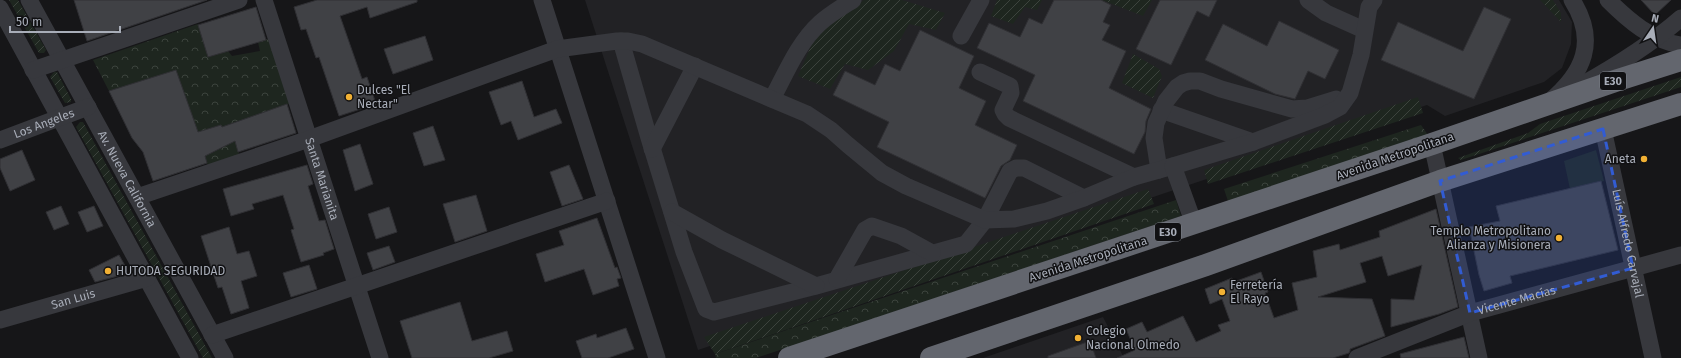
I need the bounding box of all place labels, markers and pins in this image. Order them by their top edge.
place label: Dulces "El Nectar" [357,83,411,111]
marker: Dulces "El Nectar" [344,92,354,102]
place label: Aneta [1605,152,1636,166]
marker: Aneta [1639,154,1649,164]
place label: Templo Metropolitano Alianza y Misionera [1431,224,1551,252]
marker: Templo Metropolitano Alianza y Misionera [1554,233,1564,243]
place label: HUTODA SEGURIDAD [116,264,225,278]
marker: HUTODA SEGURIDAD [103,266,113,276]
place label: Ferretería El Rayo [1230,278,1283,306]
marker: Ferretería El Rayo [1217,287,1227,297]
place label: Colegio Nacional Olmedo [1086,324,1180,352]
marker: Colegio Nacional Olmedo [1073,333,1083,343]

